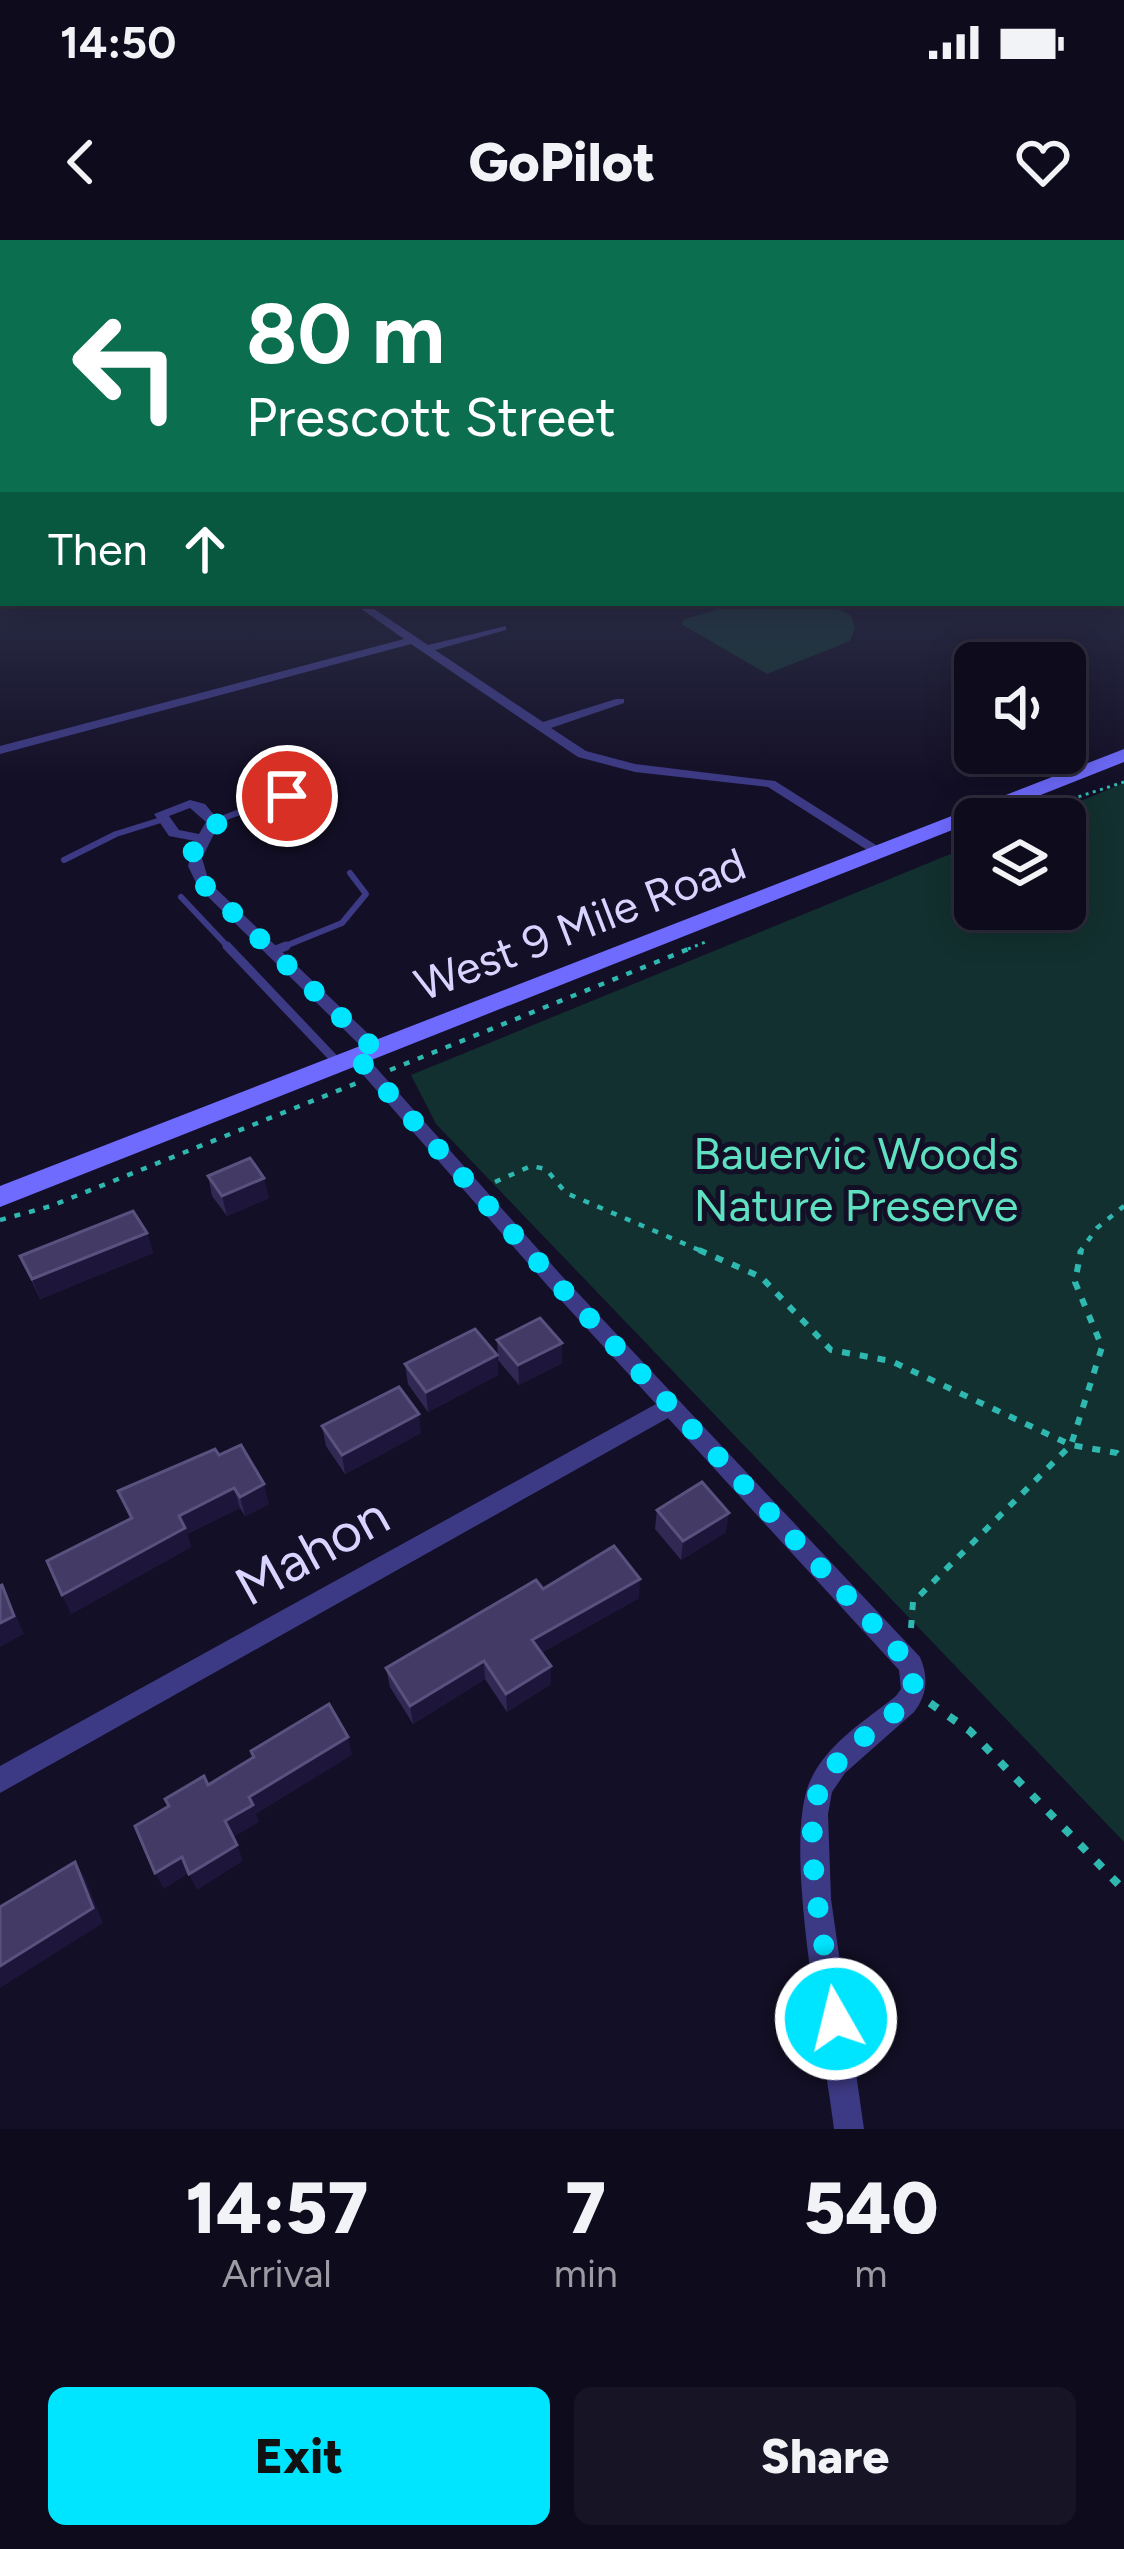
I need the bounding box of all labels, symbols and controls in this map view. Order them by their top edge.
text: 14:50 [60,15,176,69]
icon: back [48,129,114,195]
icon: heart [1010,129,1076,195]
text: GoPilot [469,130,655,195]
text: 80 m [246,283,445,384]
icon: left [48,288,204,444]
text: Prescott Street [246,385,616,450]
icon: ahead [172,516,238,582]
text: Then [48,522,148,576]
map controls [954,642,1086,930]
button: sound [954,642,1086,774]
pin [236,745,338,847]
icon: arrive [254,763,320,829]
button: layers [954,798,1086,930]
street label: West 9 Mile Road [407,836,753,1012]
park label: Bauervic Woods Nature Preserve [693,1126,1019,1232]
street label: Mahon [224,1483,400,1619]
position arrow [773,1956,899,2082]
text: 14:57 [186,2165,368,2251]
text: 7 [566,2165,606,2251]
text: 540 [803,2165,938,2251]
text: Arrival [222,2250,332,2297]
text: min [554,2250,618,2297]
text: m [854,2250,888,2297]
button: Exit [48,2387,550,2525]
button: Share [574,2387,1076,2525]

